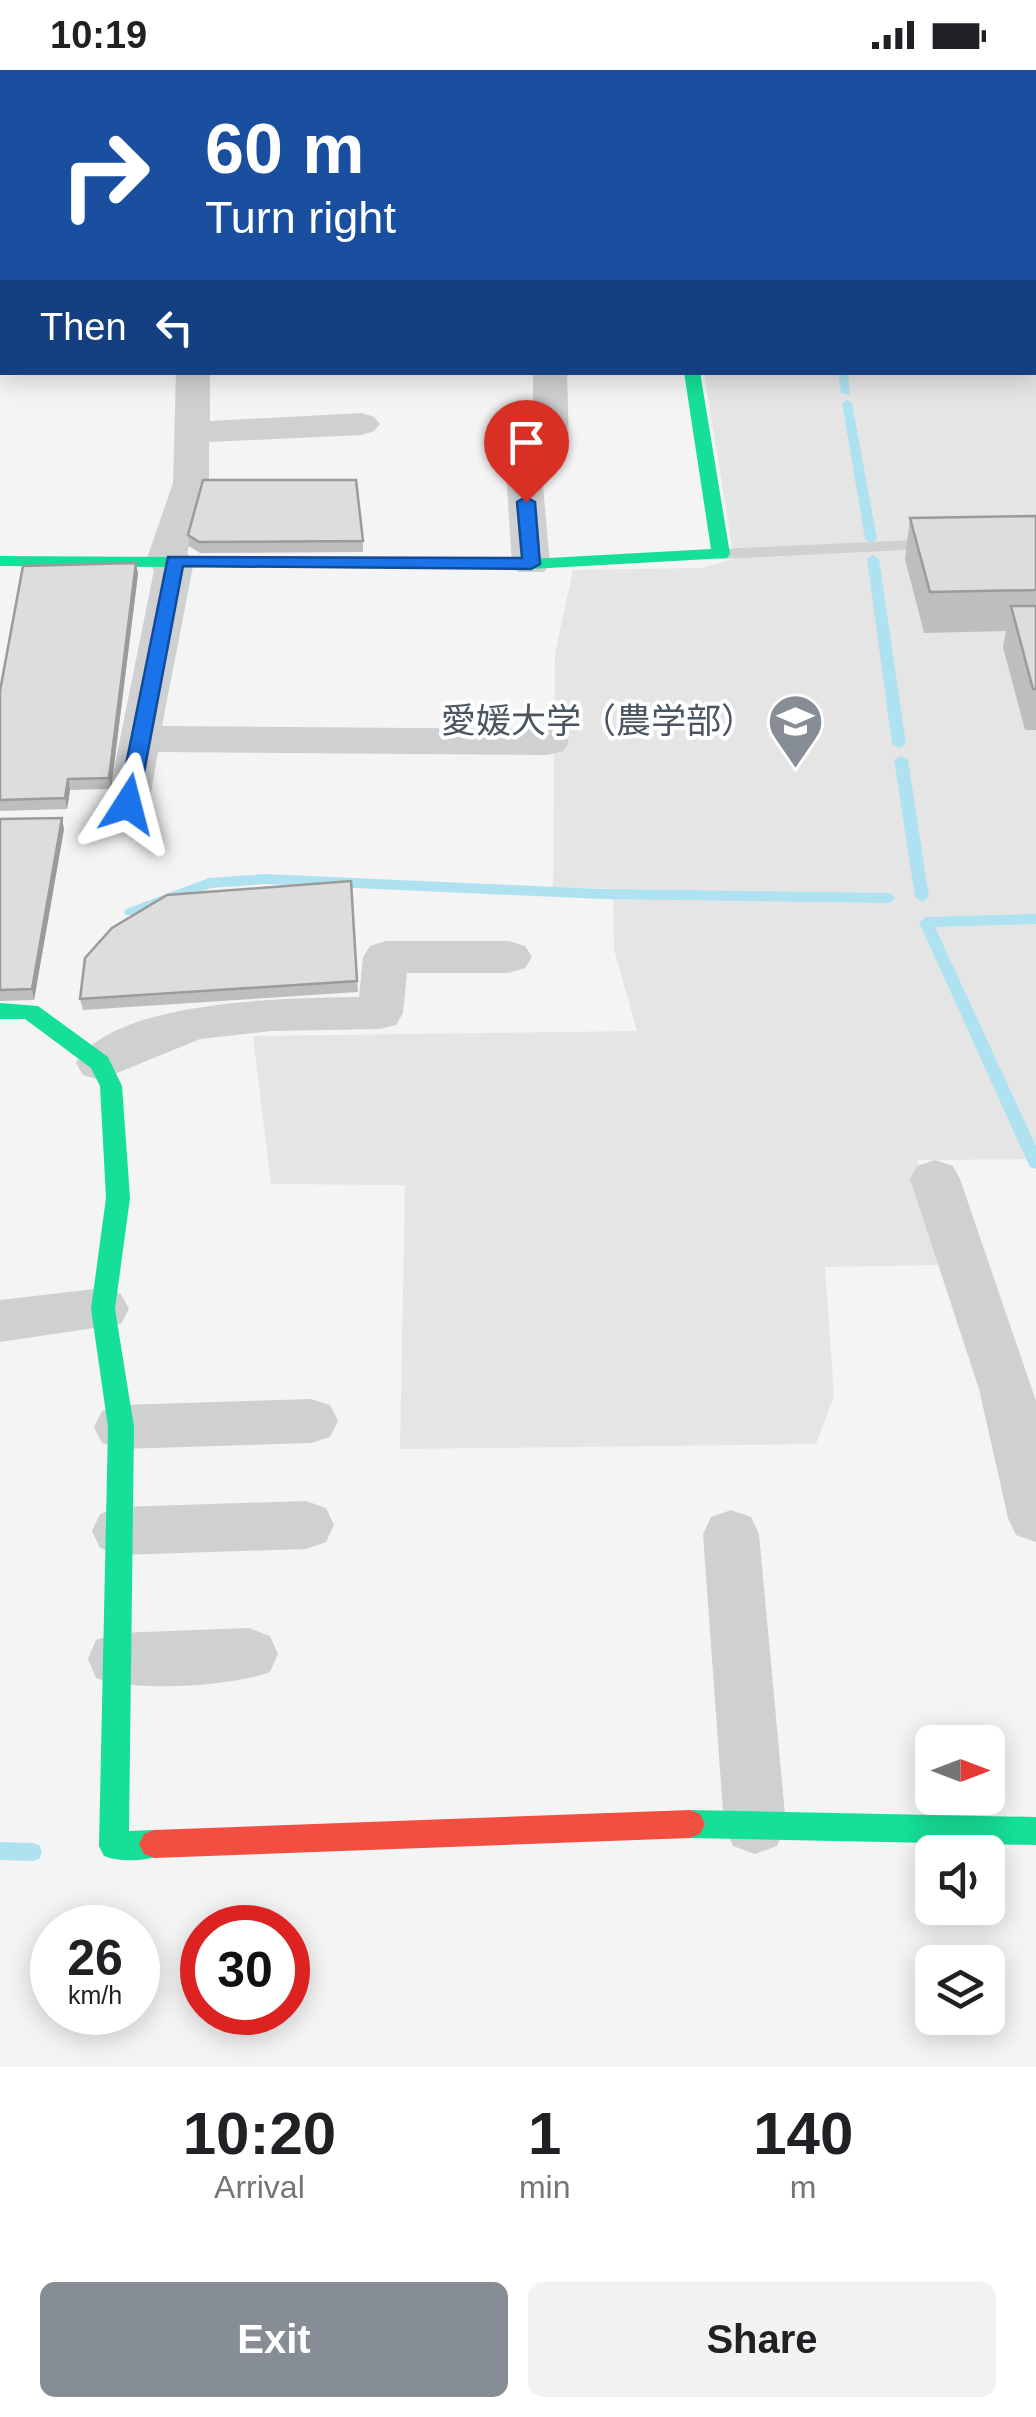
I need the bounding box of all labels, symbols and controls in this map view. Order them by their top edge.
text: 10:19 [50,14,147,56]
icon: right [40,110,170,240]
text: 60 m [205,110,365,188]
text: Turn right [205,192,396,243]
icon: left [147,300,202,355]
text: Then [40,306,127,348]
pin [484,400,569,503]
icon: arrive [499,415,554,470]
school or university icon: 愛媛大学（農学部） [765,691,825,770]
place label: 愛媛大学（農学部） [441,701,756,740]
position arrow [76,752,180,856]
north arrow [915,1725,1005,1815]
map controls [915,1725,1005,2035]
button: sound [915,1835,1005,1925]
speed limit sign: 30 [180,1905,310,2035]
text: 26 [67,1930,123,1986]
button: layers [915,1945,1005,2035]
text: km/h [68,1981,122,2009]
text: 10:20 [183,2100,336,2167]
text: 1 [528,2100,561,2167]
text: 140 [753,2100,853,2167]
text: Arrival [214,2169,305,2205]
text: min [519,2169,570,2205]
text: m [790,2169,817,2205]
button: Exit [40,2282,508,2397]
button: Share [528,2282,996,2397]

